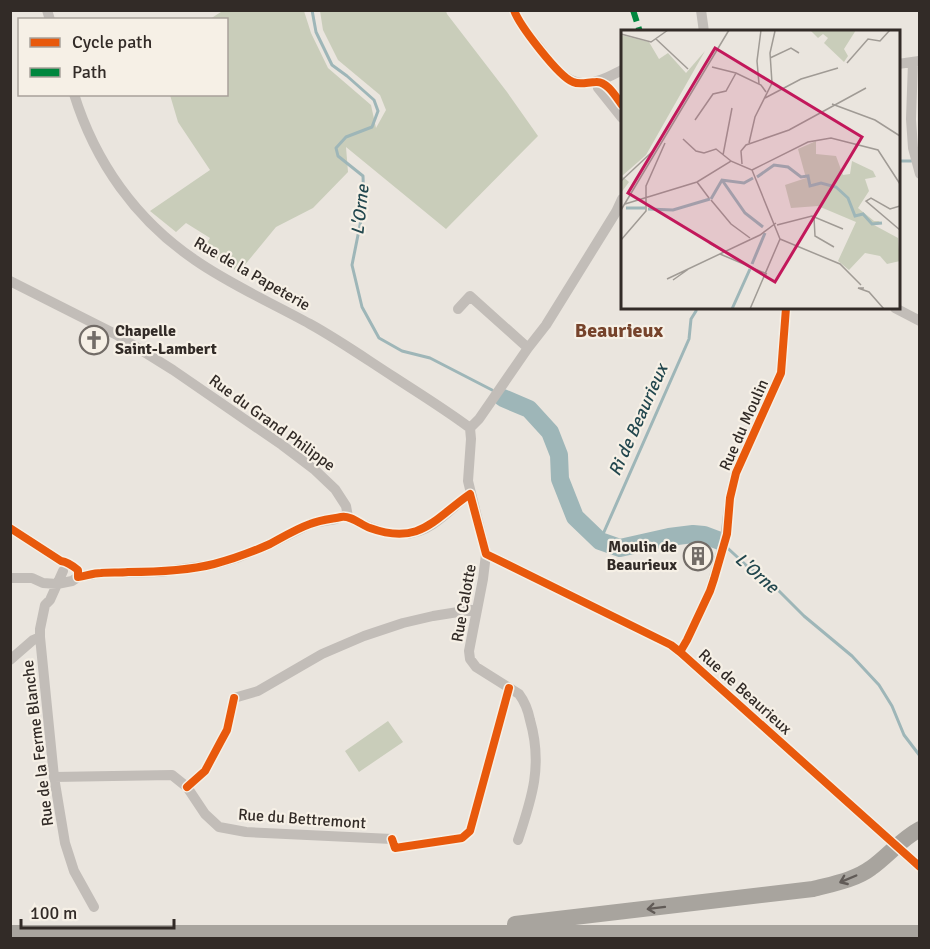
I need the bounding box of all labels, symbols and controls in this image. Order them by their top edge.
legend [18,18,228,96]
inset map [621,30,900,309]
text: Cycle path [72,31,152,53]
text: Path [72,61,107,83]
water label: L'Orne [346,183,374,236]
street label: Rue de la Papeterie [190,233,314,315]
district label: Beaurieux [575,318,664,343]
place label: Chapelle Saint-Lambert [115,321,217,359]
church icon: Chapelle Saint-Lambert [78,324,110,356]
water label: Ri de Beaurieux [604,359,673,479]
street label: Rue du Grand Philippe [205,370,339,476]
street label: Rue du Moulin [715,376,773,474]
place label: Moulin de Beaurieux [606,537,677,575]
building icon: Moulin de Beaurieux [682,540,714,572]
water label: L'Orne [731,548,784,598]
street label: Rue Calotte [447,562,481,644]
street label: Rue de Beaurieux [694,645,796,740]
street label: Rue de la Ferme Blanche [18,659,58,827]
street label: Rue du Bettremont [237,805,367,833]
one-way arrow [840,874,858,885]
scale bar [21,892,174,930]
text: 100 m [30,902,77,924]
one-way arrow [647,902,666,913]

